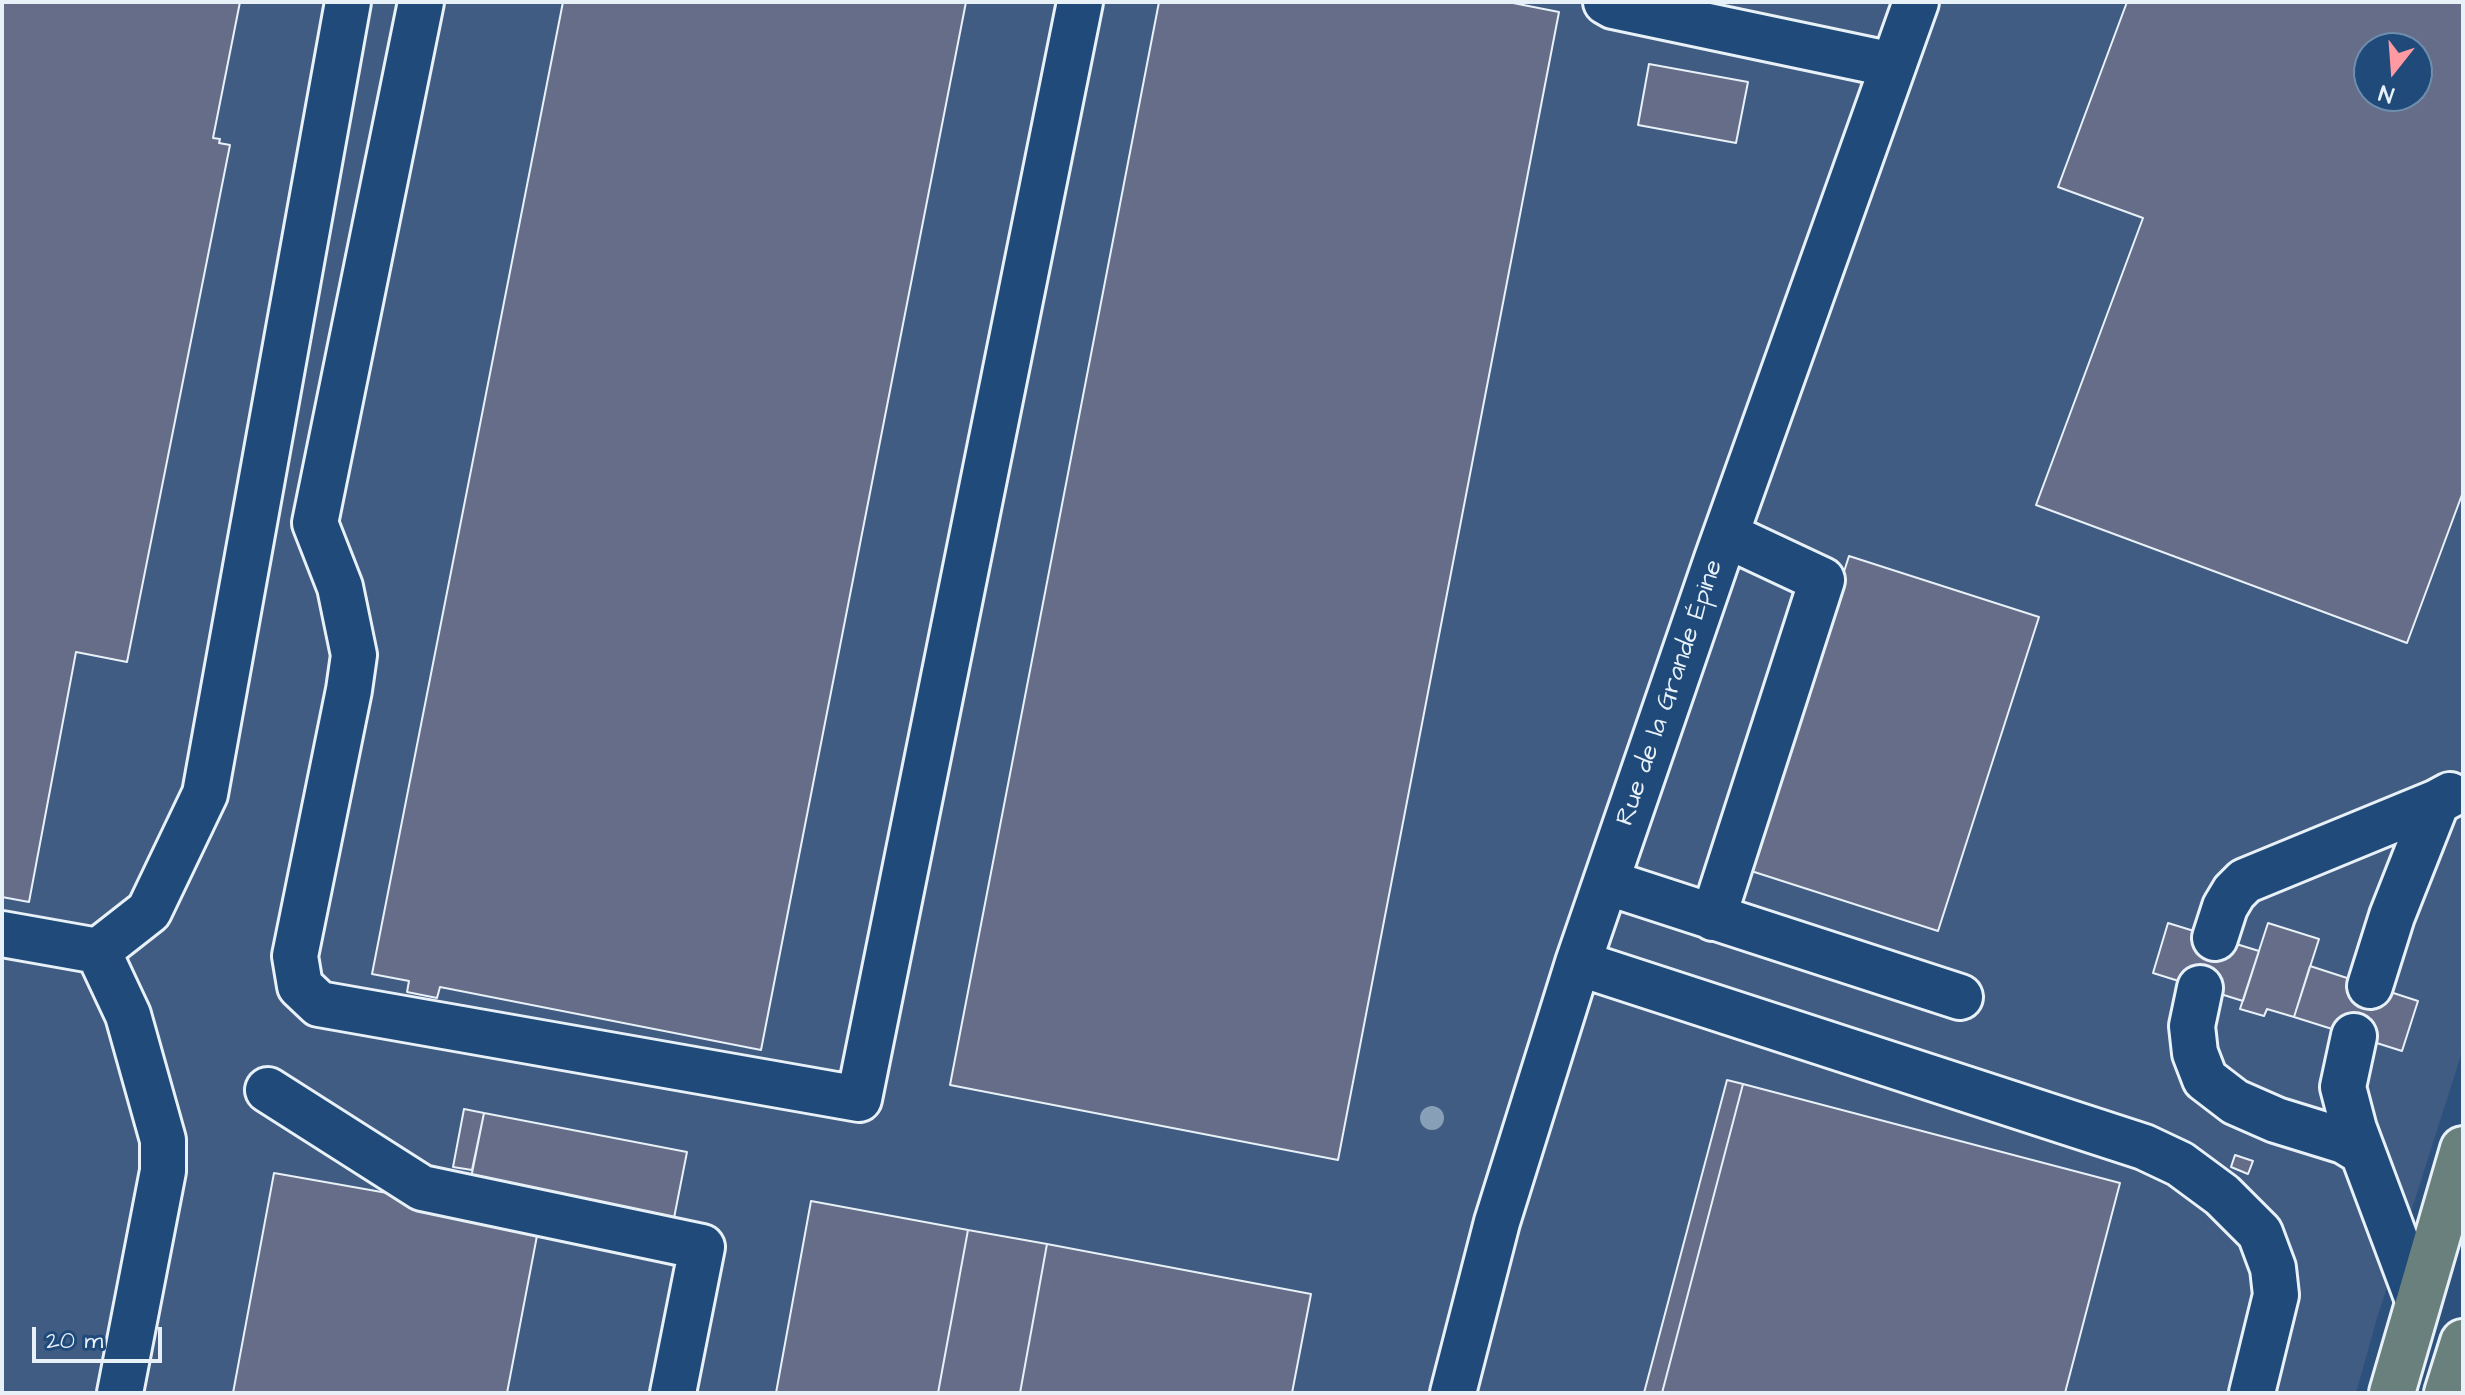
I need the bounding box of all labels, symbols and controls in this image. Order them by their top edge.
north arrow [2353,32,2433,112]
text: N [2375,77,2398,110]
street label: Rue de la Grande Épine [1611,556,1731,830]
scale bar [36,1311,166,1361]
text: 20 m [46,1324,103,1358]

